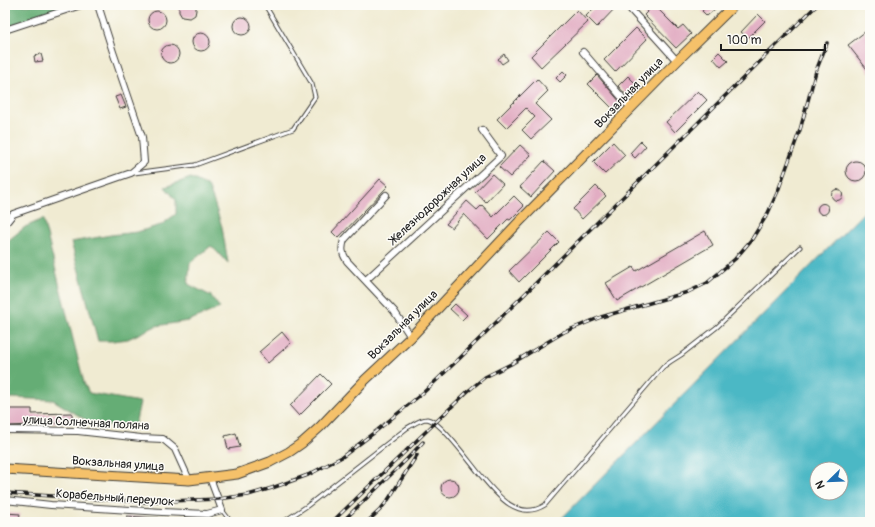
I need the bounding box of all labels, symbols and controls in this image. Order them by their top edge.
scale bar [721,26,825,52]
text: 100 m [727,33,762,48]
street label: Вокзальная улица [592,54,667,131]
street label: Железнодорожная улица [385,150,490,249]
street label: Вокзальная улица [365,287,441,363]
street label: улица Солнечная поляна [21,412,150,434]
street label: Вокзальная улица [71,453,165,475]
north arrow [809,461,849,501]
text: N [813,478,828,491]
street label: Корабельный переулок [55,486,175,510]

